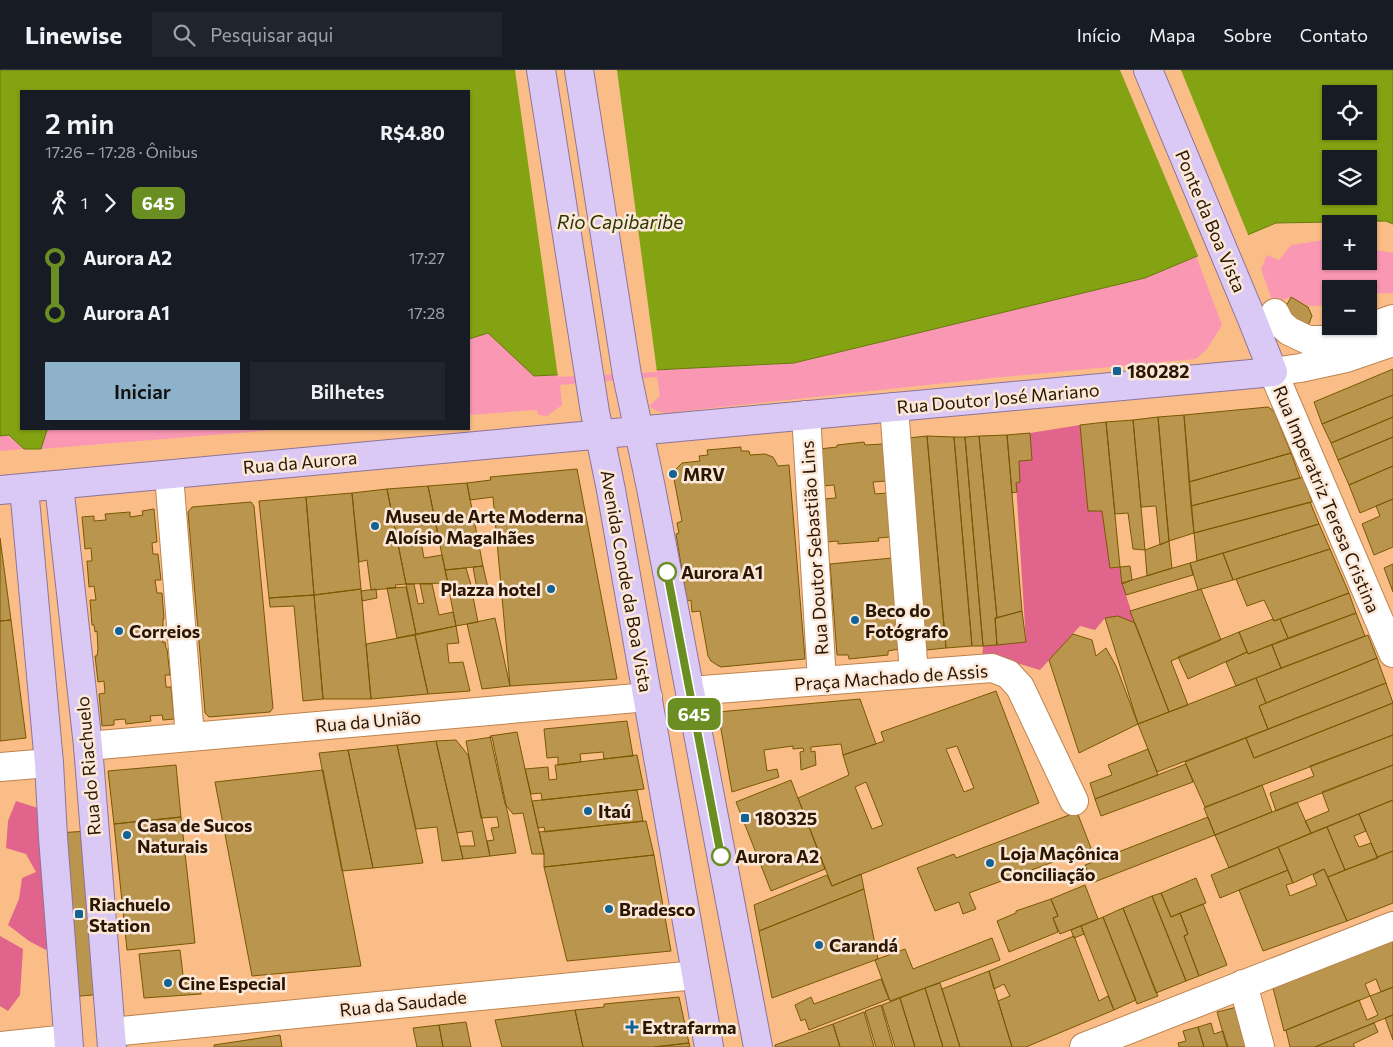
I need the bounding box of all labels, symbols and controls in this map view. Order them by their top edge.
search box [152,12,502,57]
text: Linewise [25,20,122,49]
icon: search [170,21,198,49]
text: Pesquisar aqui [210,23,333,46]
text: Início [1077,24,1121,46]
text: Mapa [1149,24,1195,46]
text: Sobre [1223,24,1272,46]
text: Contato [1300,24,1368,46]
map controls [1322,85,1377,335]
button: locate [1322,85,1377,140]
text: 2 min [45,106,114,140]
text: R$4.80 [380,121,445,144]
text: 17:26 – 17:28 · Ônibus [45,142,198,161]
street label: Ponte da Boa Vista [1171,146,1251,296]
button: layers [1322,150,1377,205]
icon: walk [45,189,73,217]
icon: forward [96,189,124,217]
text: 645 [142,192,175,214]
text: 1 [81,193,88,212]
water label: Rio Capibaribe [557,210,683,233]
button: + [1322,215,1377,270]
text: Aurora A2 [83,246,172,269]
text: 17:27 [409,248,445,267]
button: − [1322,280,1377,335]
text: Aurora A1 [83,301,170,324]
text: 17:28 [407,303,445,322]
place label: 180282 [1127,360,1190,382]
button: Iniciar [45,362,240,420]
button: Bilhetes [250,362,445,420]
marker: 180282 [1111,365,1123,377]
street label: Rua Doutor José Mariano [896,378,1100,418]
street label: Rua Imperatriz Teresa Cristina [1269,382,1385,616]
street label: Rua Doutor Sebastião Lins [796,440,832,656]
street label: Rua da Aurora [242,446,358,478]
place label: MRV [683,463,725,485]
street label: Avenida Conde da Boa Vista [597,468,657,694]
marker: MRV [667,468,679,480]
place label: Museu de Arte Moderna Aloísio Magalhães [385,505,584,548]
marker: Museu de Arte Moderna Aloísio Magalhães [369,520,381,532]
place label: Aurora A1 [681,561,763,583]
marker: Aurora A1 [657,562,677,582]
place label: Plazza hotel [440,578,541,600]
marker: Plazza hotel [545,583,557,595]
place label: Beco do Fotógrafo [865,599,949,642]
marker: Beco do Fotógrafo [849,614,861,626]
place label: Correios [129,620,200,642]
marker: Correios [113,625,125,637]
street label: Praça Machado de Assis [793,659,989,695]
street label: Rua do Riachuelo [71,695,105,837]
line badge: 645 [665,698,723,730]
text: 645 [678,703,710,725]
street label: Rua da União [314,705,422,737]
place label: Itaú [598,800,631,822]
marker: Itaú [582,805,594,817]
place label: 180325 [755,807,817,829]
marker: 180325 [739,812,751,824]
place label: Casa de Sucos Naturais [137,814,252,857]
marker: Casa de Sucos Naturais [121,829,133,841]
place label: Loja Maçônica Conciliação [1000,842,1119,885]
place label: Aurora A2 [735,845,819,867]
marker: Aurora A2 [711,846,731,866]
marker: Loja Maçônica Conciliação [984,857,996,869]
place label: Riachuelo Station [89,893,171,936]
place label: Bradesco [619,898,696,920]
marker: Bradesco [603,903,615,915]
marker: Riachuelo Station [73,908,85,920]
place label: Carandá [829,934,898,956]
marker: Carandá [813,939,825,951]
place label: Cine Especial [178,972,286,994]
marker: Cine Especial [162,977,174,989]
street label: Rua da Saudade [338,985,468,1021]
place label: Extrafarma [642,1016,737,1038]
marker: Extrafarma [626,1021,638,1033]

